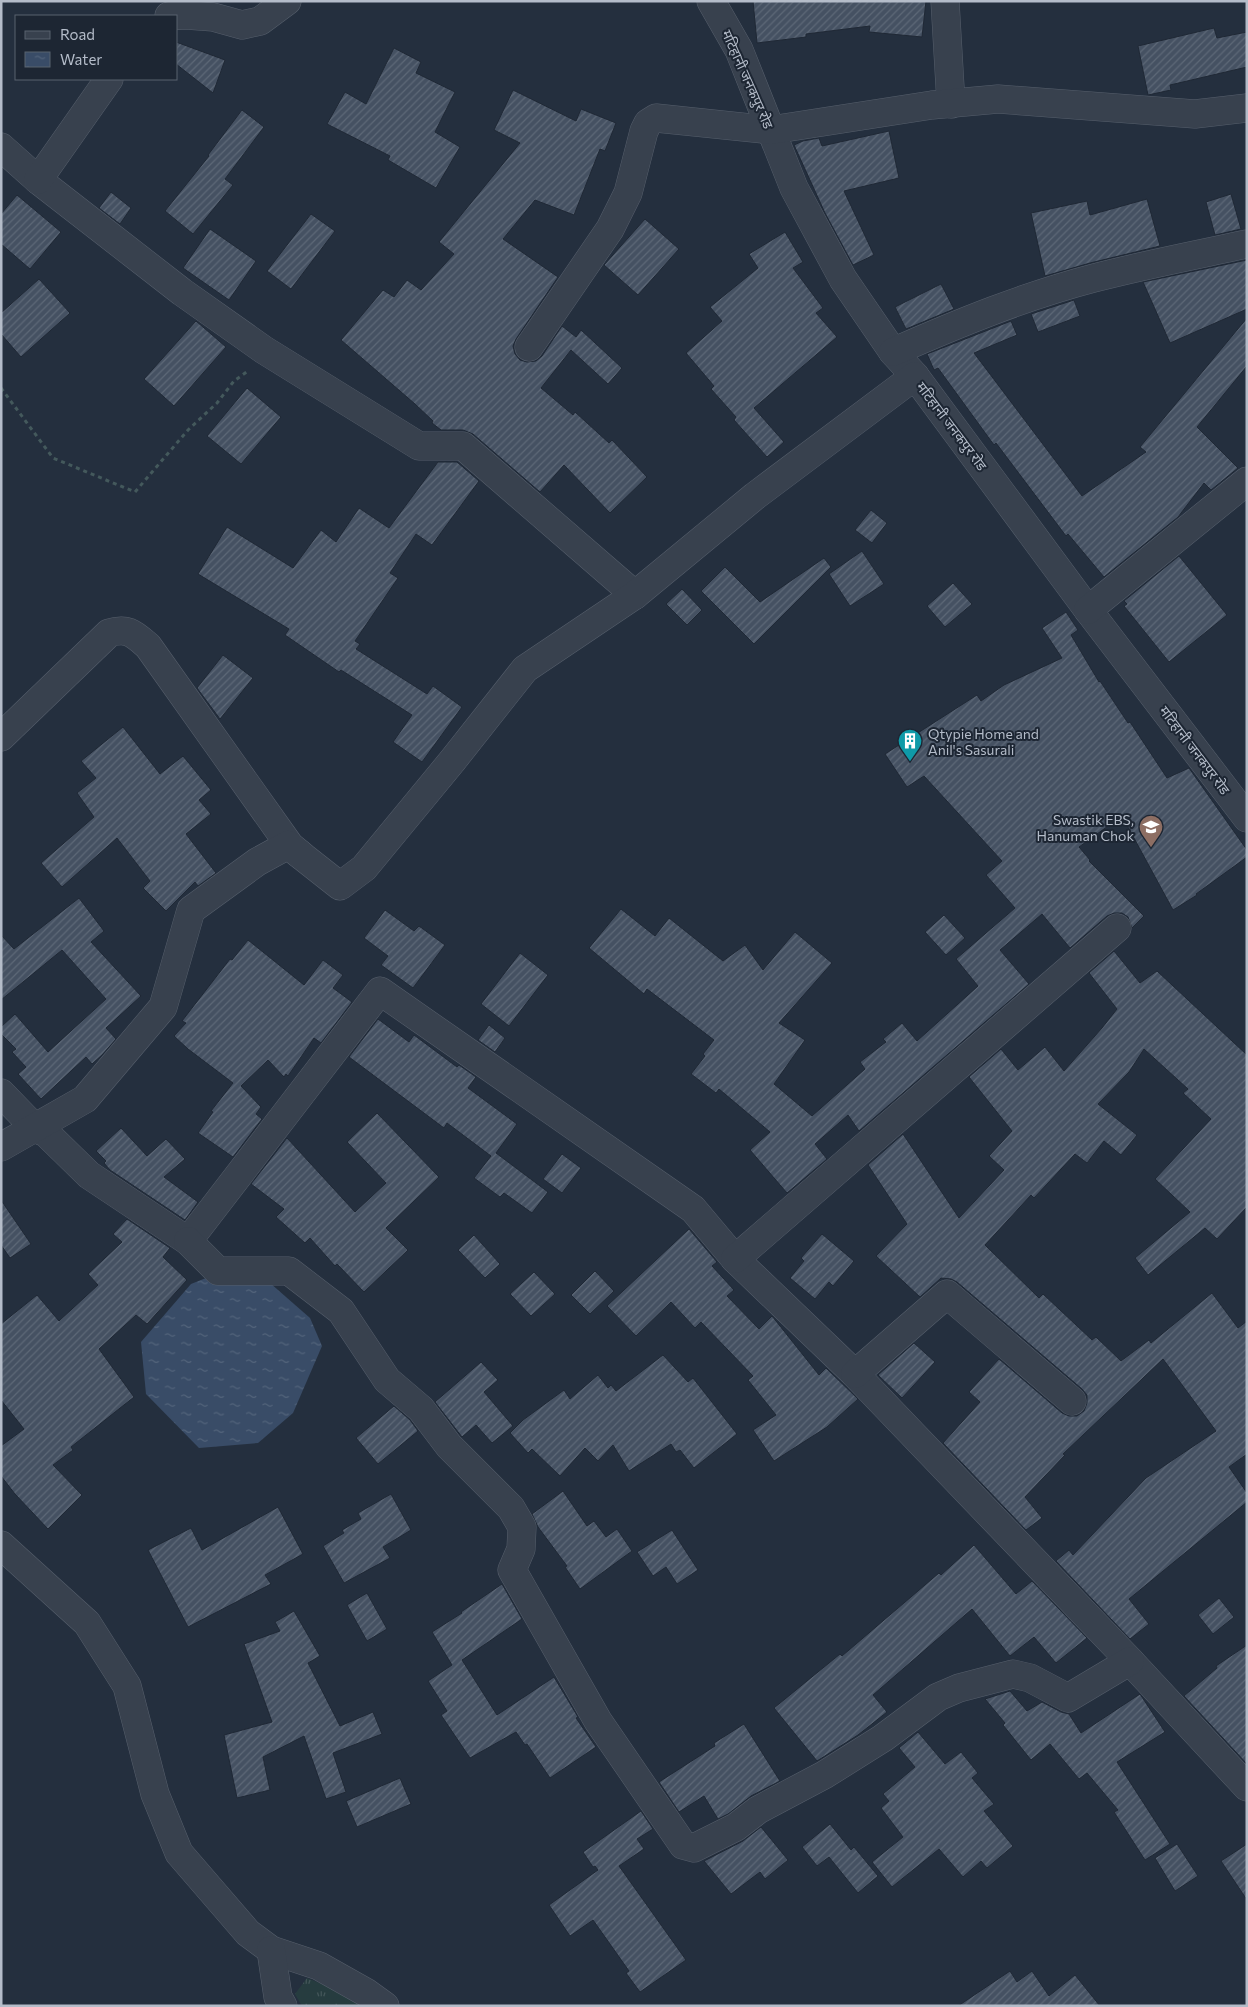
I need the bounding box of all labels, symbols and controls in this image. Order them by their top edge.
legend [15,15,178,80]
text: Road [60,25,95,43]
street label: मटिहानी जनकपुर रोड [717,27,778,132]
text: Water [60,50,102,68]
street label: मटिहानी जनकपुर रोड [912,378,991,475]
street label: मटिहानी जनकपुर रोड [1155,702,1234,799]
place label: Qtypie Home and Anil's Sasurali [928,725,1039,758]
building icon: Qtypie Home and Anil's Sasurali [897,728,923,762]
place label: Swastik EBS, Hanuman Chok [1037,811,1134,844]
school or university icon: Swastik EBS, Hanuman Chok [1138,814,1164,848]

